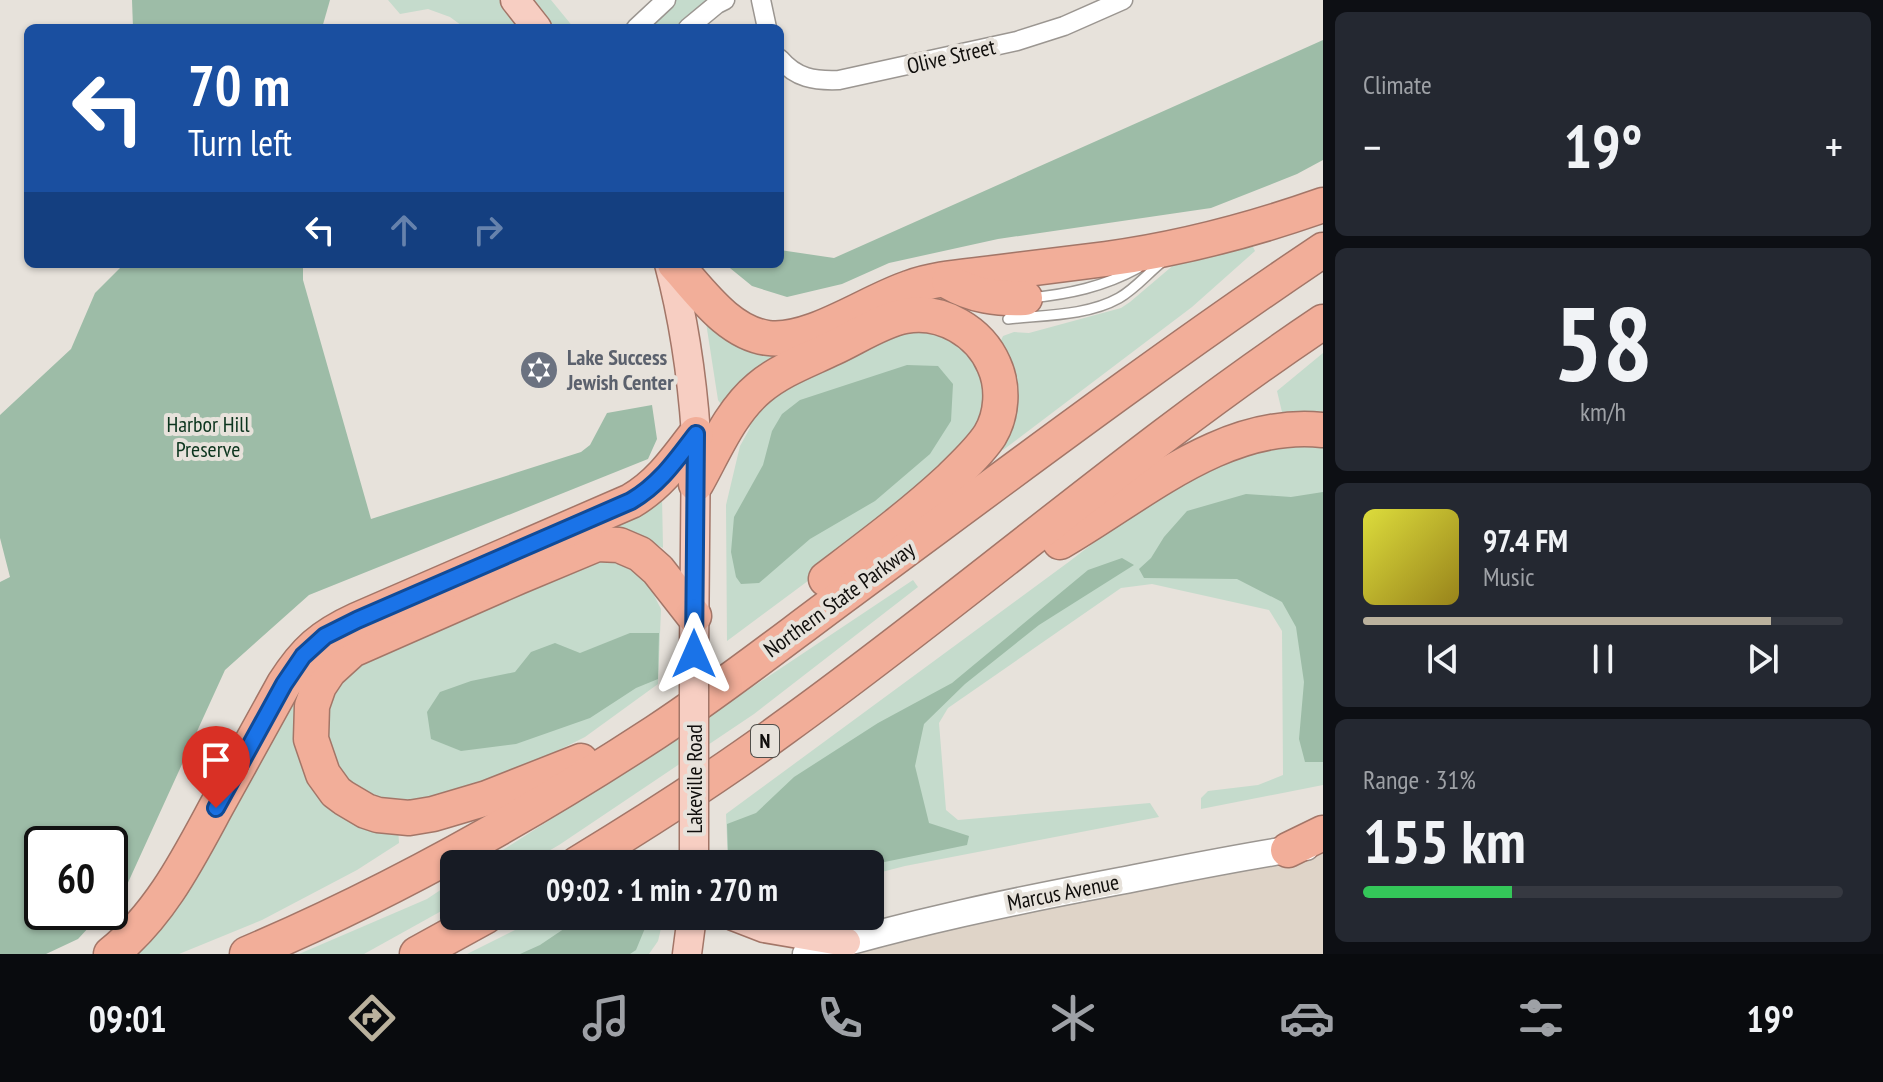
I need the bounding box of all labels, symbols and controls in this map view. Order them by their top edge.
street label: Olive Street [904,32,998,80]
text: 70 m [188,49,290,121]
icon: left [56,56,160,160]
text: Climate [1363,68,1432,101]
text: 19° [1563,107,1643,185]
text: − [1363,118,1381,175]
text: + [1825,118,1843,175]
text: Turn left [188,119,292,166]
icon: left [298,208,342,252]
icon: ahead [382,208,426,252]
icon: right [466,208,510,252]
text: 58 [1553,275,1653,410]
place label: Lake Success Jewish Center [566,343,674,396]
synagogue icon: Lake Success Jewish Center [518,349,560,391]
text: km/h [1580,395,1626,428]
park label: Harbor Hill Preserve [166,410,250,463]
text: 97.4 FM [1483,521,1568,560]
street label: Northern State Parkway [758,534,921,663]
text: Music [1483,560,1535,593]
position arrow [652,612,736,696]
icon: previous [1421,637,1465,681]
icon: pause [1581,637,1625,681]
icon: next [1741,637,1785,681]
street label: Lakeville Road [680,724,708,834]
road number: N [751,725,779,757]
pin [182,726,250,808]
icon: arrive [194,738,238,782]
text: Range · 31% [1363,763,1476,796]
text: 155 km [1363,802,1526,880]
speed limit sign: 60 [24,826,128,930]
street label: Marcus Avenue [1005,867,1121,917]
text: 09:02 · 1 min · 270 m [546,870,778,909]
icon: directions [344,990,400,1046]
icon: music [578,990,634,1046]
icon: phone [812,990,868,1046]
icon: climate [1045,990,1101,1046]
icon: car [1279,990,1335,1046]
icon: filters [1513,990,1569,1046]
text: 09:01 [89,995,167,1042]
text: 19° [1747,995,1794,1042]

